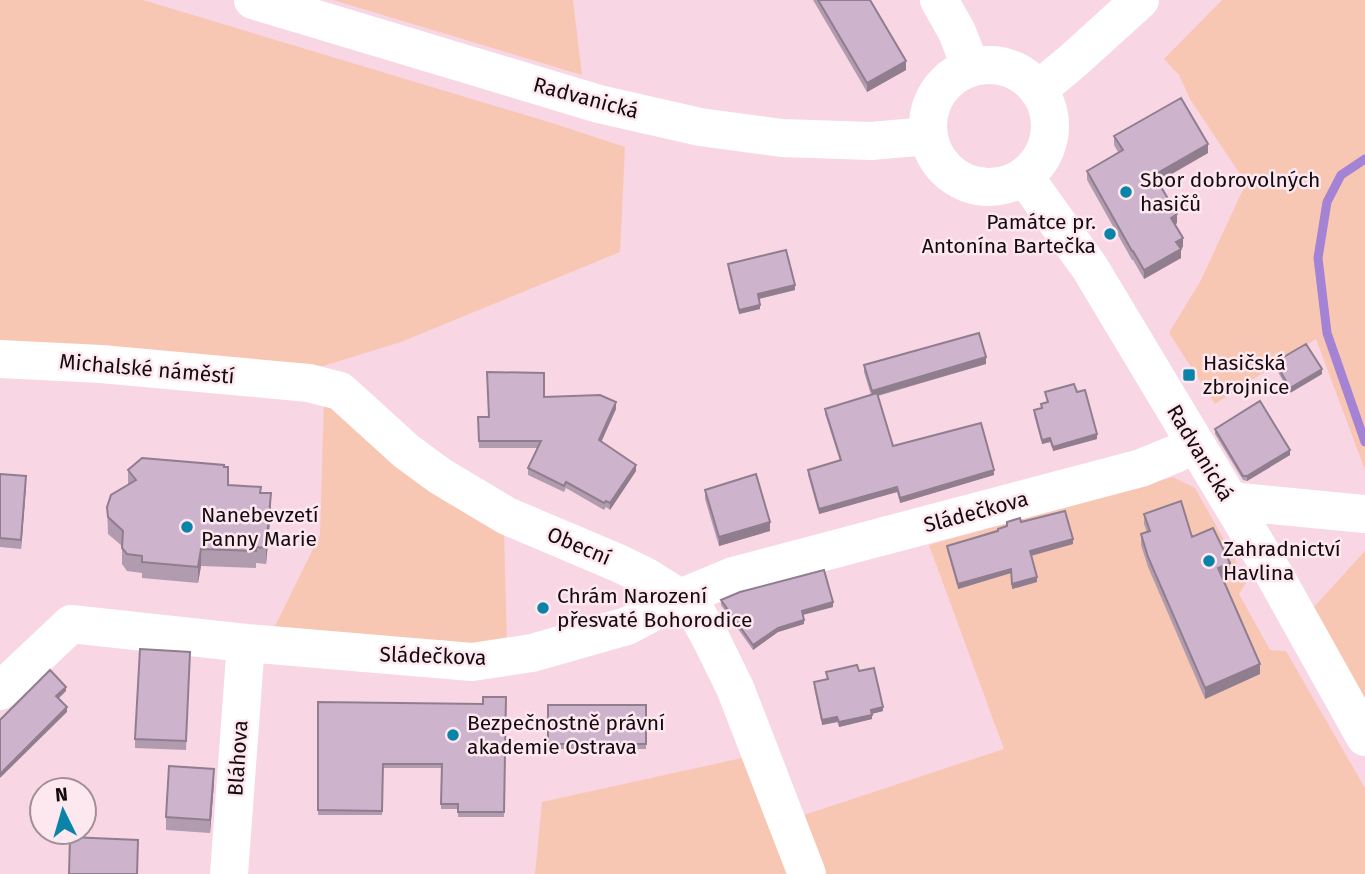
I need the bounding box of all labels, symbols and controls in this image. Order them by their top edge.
street label: Radvanická [530,71,642,125]
place label: Sbor dobrovolných hasičů [1140,167,1320,217]
marker: Sbor dobrovolných hasičů [1118,184,1134,200]
place label: Památce pr. Antonína Bartečka [922,209,1096,259]
marker: Památce pr. Antonína Bartečka [1102,226,1118,242]
street label: Michalské náměstí [58,348,236,390]
place label: Hasičská zbrojnice [1203,350,1290,400]
marker: Hasičská zbrojnice [1181,367,1197,383]
street label: Radvanická [1161,400,1239,506]
street label: Sládečkova [921,486,1031,538]
place label: Nanebevzetí Panny Marie [201,502,319,552]
marker: Nanebevzetí Panny Marie [179,519,195,535]
street label: Obecní [543,521,615,571]
place label: Zahradnictví Havlina [1223,536,1341,586]
marker: Zahradnictví Havlina [1201,553,1217,569]
place label: Chrám Narození přesvaté Bohorodice [557,583,752,633]
marker: Chrám Narození přesvaté Bohorodice [535,600,551,616]
street label: Sládečkova [379,641,487,671]
place label: Bezpečnostně právní akademie Ostrava [467,710,665,760]
street label: Bláhova [222,719,254,797]
marker: Bezpečnostně právní akademie Ostrava [445,727,461,743]
north arrow [28,776,98,846]
text: N [54,783,69,807]

